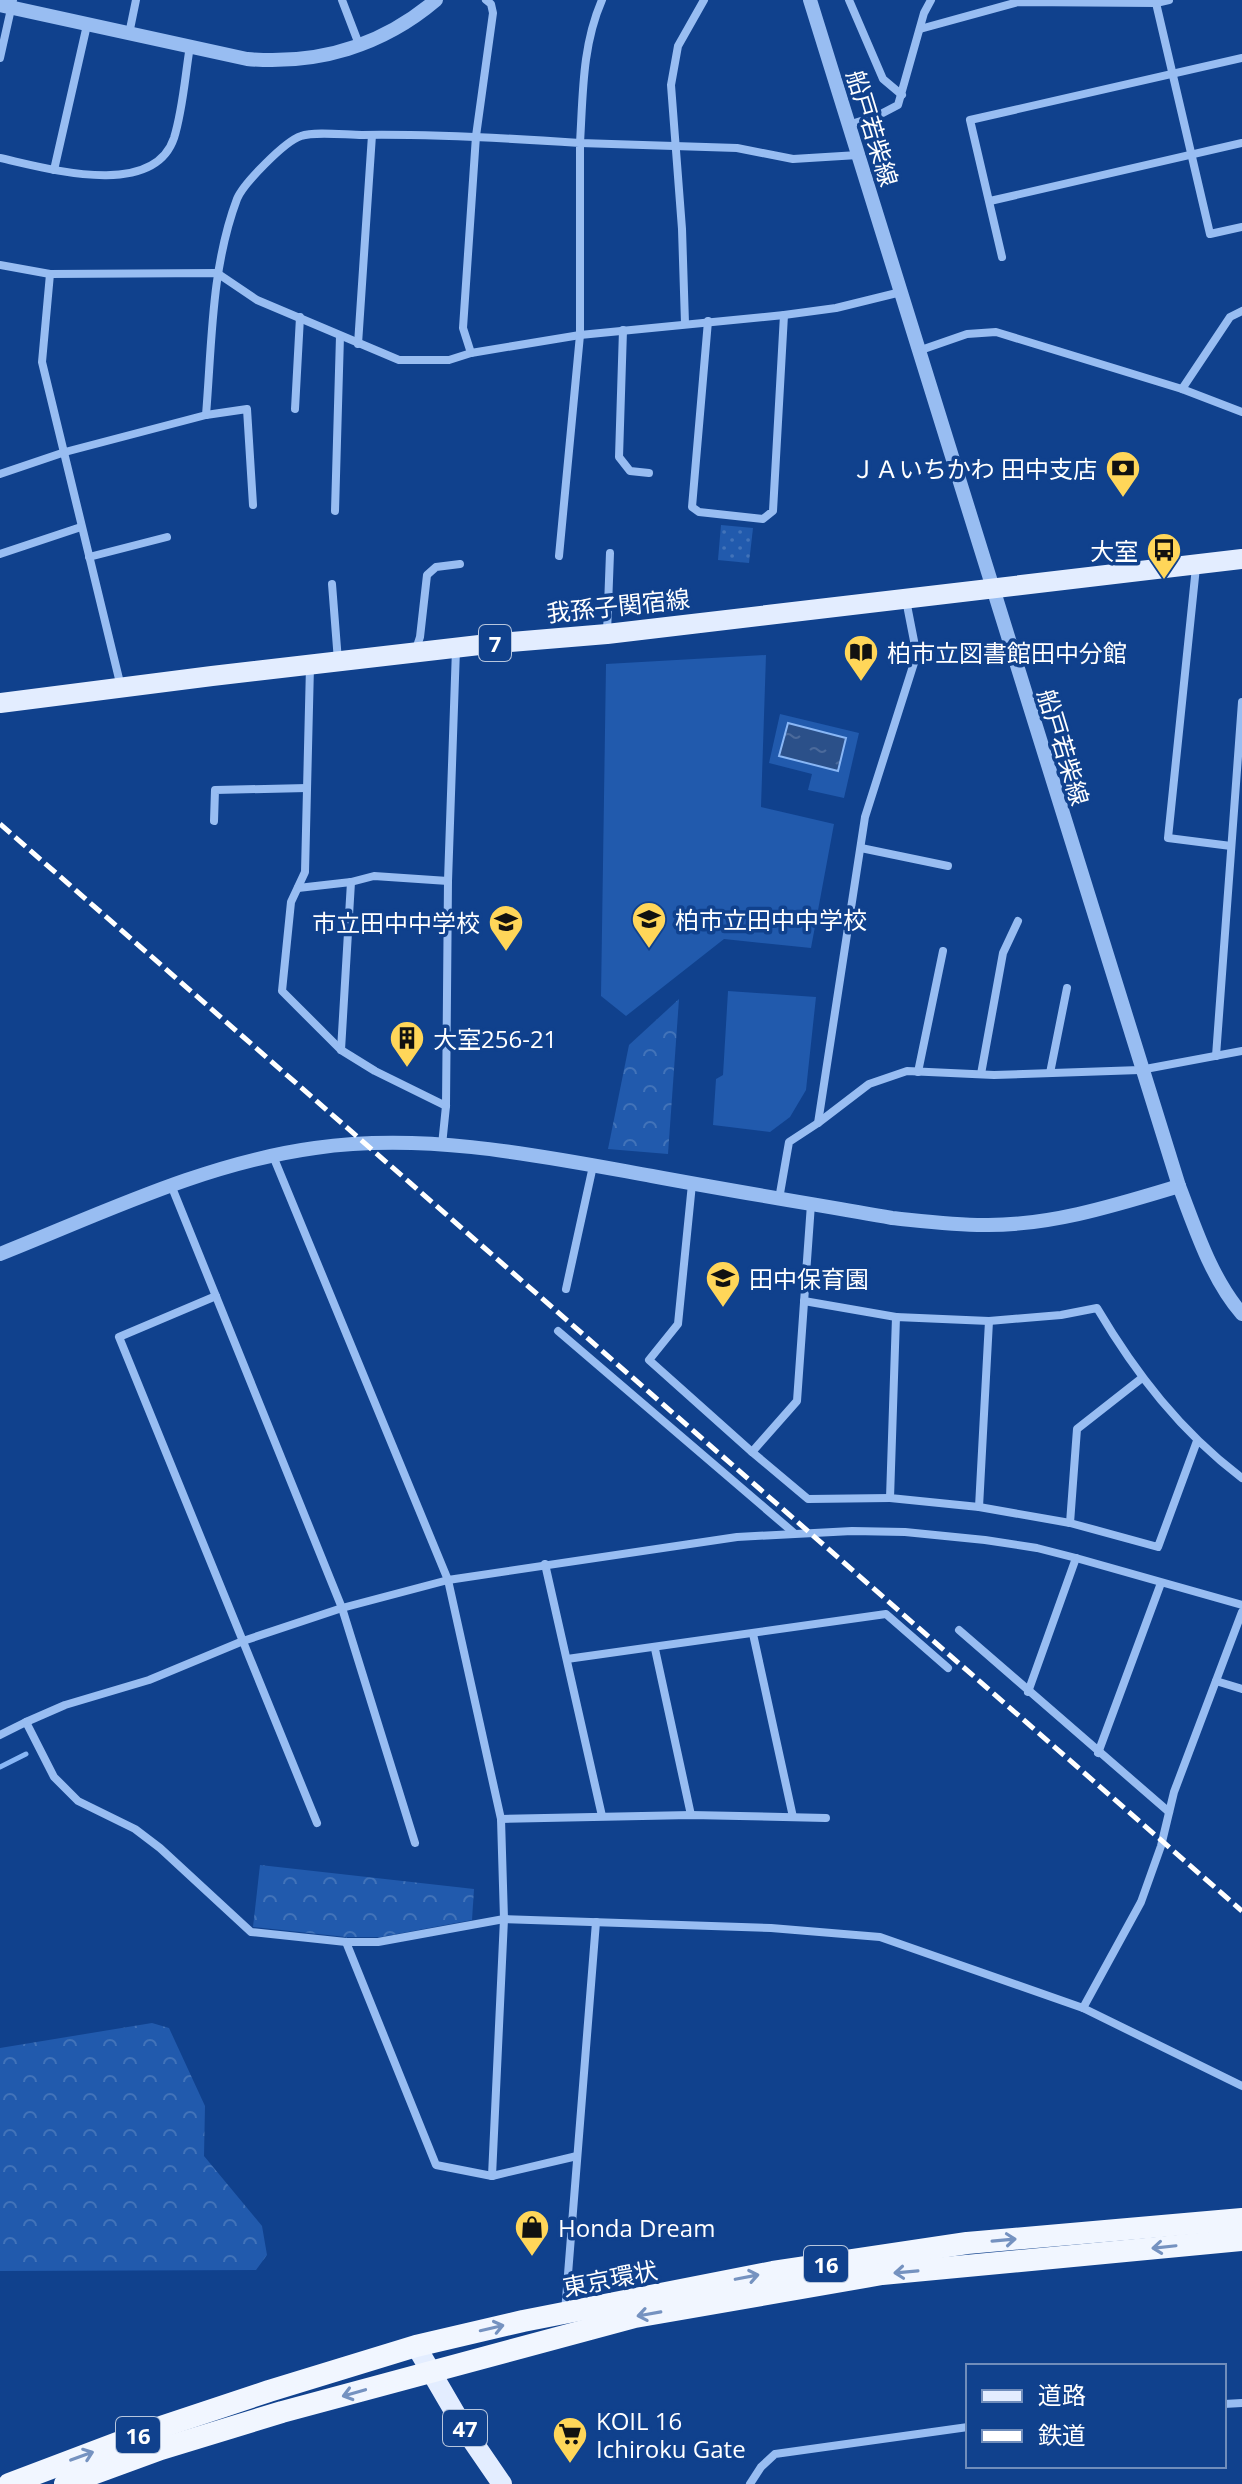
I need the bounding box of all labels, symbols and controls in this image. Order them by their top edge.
street label: 船戸若柴線 [840,66,906,190]
bank icon: ＪＡいちかわ 田中支店 [1104,449,1142,499]
place label: ＪＡいちかわ 田中支店 [851,452,1097,485]
bus stop icon: 大室 [1145,531,1183,581]
place label: 大室 [1090,534,1138,567]
street label: 我孫子関宿線 [545,581,691,629]
road number: 7 [479,625,511,661]
library icon: 柏市立図書館田中分館 [842,633,880,683]
place label: 柏市立図書館田中分館 [887,636,1127,669]
street label: 船戸若柴線 [1031,685,1097,809]
school or university icon: 柏市立田中中学校 [630,900,668,950]
school or university icon: 市立田中中学校 [487,903,525,953]
place label: 柏市立田中中学校 [675,903,867,936]
place label: 市立田中中学校 [312,906,480,939]
building icon: 大室256-21 [388,1019,426,1069]
place label: 大室256-21 [433,1022,557,1055]
school or university icon: 田中保育園 [704,1259,742,1309]
place label: 田中保育園 [749,1262,869,1295]
shop icon: Honda Dream [513,2208,551,2258]
place label: Honda Dream [558,2211,715,2244]
one-way arrow [990,2232,1017,2247]
one-way arrow [1151,2240,1178,2255]
road number: 16 [804,2246,848,2282]
street label: 東京環状 [560,2253,660,2303]
one-way arrow [893,2265,919,2280]
one-way arrow [733,2269,759,2284]
one-way arrow [637,2308,662,2323]
one-way arrow [478,2320,504,2335]
legend [966,2364,1226,2468]
text: 道路 [1038,2378,1086,2411]
one-way arrow [342,2386,368,2401]
place label: KOIL 16 Ichiroku Gate [596,2404,746,2465]
road number: 47 [443,2410,487,2446]
supermarket icon: KOIL 16 Ichiroku Gate [551,2415,589,2465]
road number: 16 [116,2417,160,2453]
text: 鉄道 [1038,2418,1086,2451]
one-way arrow [69,2448,93,2462]

